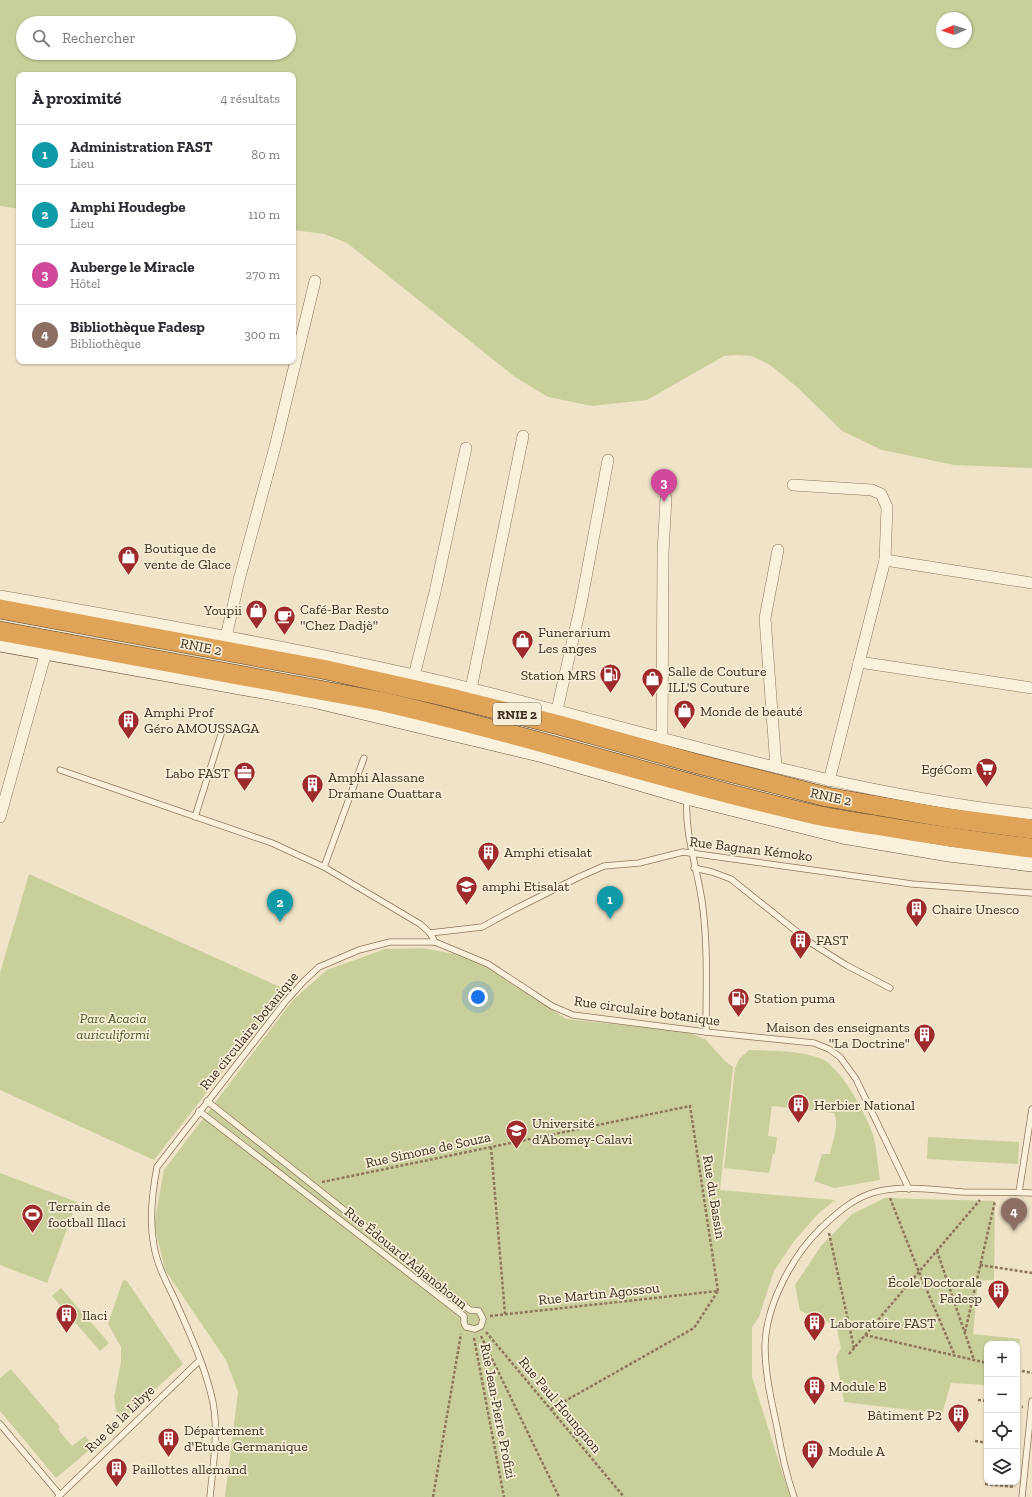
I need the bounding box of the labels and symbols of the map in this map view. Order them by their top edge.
north arrow [936,12,972,48]
pin: 3 [651,469,677,502]
place label: Boutique de vente de Glace [144,540,232,573]
shop icon: Boutique de vente de Glace [116,543,142,576]
shop icon: Youpii [244,597,270,630]
place label: Café-Bar Resto ''Chez Dadjè'' [300,601,389,634]
place label: Youpii [203,602,242,619]
cafe icon: Café-Bar Resto ''Chez Dadjè'' [271,604,297,637]
place label: Funerarium Les anges [538,624,611,657]
shop icon: Funerarium Les anges [510,627,536,660]
street label: RNIE 2 [179,635,223,659]
fuel station icon: Station MRS [598,662,624,695]
place label: Salle de Couture ILL'S Couture [668,663,767,696]
shop icon: Salle de Couture ILL'S Couture [640,666,666,699]
place label: Station MRS [521,667,596,684]
shop icon: Monde de beauté [671,698,697,731]
road number: RNIE 2 [493,703,541,725]
place label: Monde de beauté [700,703,803,720]
place label: Amphi Prof Géro AMOUSSAGA [144,704,260,737]
building icon: Amphi Prof Géro AMOUSSAGA [116,707,142,740]
supermarket icon: EgéCom [974,756,1000,789]
office icon: Labo FAST [232,760,258,793]
place label: EgéCom [921,761,972,778]
place label: Labo FAST [165,765,230,782]
place label: Amphi Alassane Dramane Ouattara [328,769,442,802]
building icon: Amphi Alassane Dramane Ouattara [299,772,325,805]
street label: RNIE 2 [809,784,853,810]
street label: Rue Bagnan Kémoko [688,833,814,865]
building icon: Amphi etisalat [475,839,501,872]
place label: Amphi etisalat [504,844,593,861]
school or university icon: amphi Etisalat [454,873,480,906]
place label: amphi Etisalat [482,878,570,895]
pin: 1 [597,886,623,919]
pin: 2 [267,889,293,922]
building icon: Chaire Unesco [903,896,929,929]
place label: Chaire Unesco [932,901,1019,918]
building icon: FAST [788,927,814,960]
place label: FAST [816,932,849,949]
street label: Rue circulaire botanique [196,968,302,1094]
fuel station icon: Station puma [725,985,751,1018]
your location [468,987,488,1007]
place label: Station puma [754,990,836,1007]
street label: Rue circulaire botanique [573,992,722,1030]
park label: Parc Acacia auriculiformi [76,1010,150,1043]
place label: Maison des enseignants ''La Doctrine'' [766,1019,910,1052]
building icon: Maison des enseignants ''La Doctrine'' [912,1022,938,1055]
building icon: Herbier National [786,1092,812,1125]
place label: Herbier National [814,1097,915,1114]
place label: Université d'Abomey-Calavi [532,1115,632,1148]
school or university icon: Université d'Abomey-Calavi [503,1118,529,1151]
street label: Rue Simone de Souza [364,1128,493,1172]
street label: Rue du Bassin [699,1154,729,1240]
place label: Terrain de football Illaci [48,1198,126,1231]
pin: 4 [1001,1198,1027,1231]
sports icon: Terrain de football Illaci [20,1201,46,1234]
street label: Rue Édouard Adjanohoun [341,1203,471,1313]
place label: École Doctorale Fadesp [888,1274,982,1307]
building icon: École Doctorale Fadesp [985,1277,1011,1310]
street label: Rue Martin Agossou [537,1279,661,1309]
building icon: Ilaci [53,1302,79,1335]
place label: Ilaci [82,1307,107,1324]
building icon: Laboratoire FAST [801,1310,827,1343]
place label: Laboratoire FAST [830,1315,936,1332]
street label: Rue Jean-Pierre Profizi [477,1342,519,1480]
street label: Rue Paul Houngnon [515,1354,605,1456]
building icon: Module B [801,1373,827,1406]
place label: Module B [830,1378,887,1395]
street label: Rue de la Libye [82,1381,158,1456]
building icon: Bâtiment P2 [945,1402,971,1435]
place label: Bâtiment P2 [867,1407,942,1424]
place label: Département d'Etude Germanique [184,1422,308,1455]
building icon: Département d'Etude Germanique [155,1425,181,1458]
building icon: Module A [800,1438,826,1471]
place label: Module A [828,1443,886,1460]
building icon: Paillottes allemand [103,1456,129,1489]
place label: Paillottes allemand [132,1461,247,1478]

